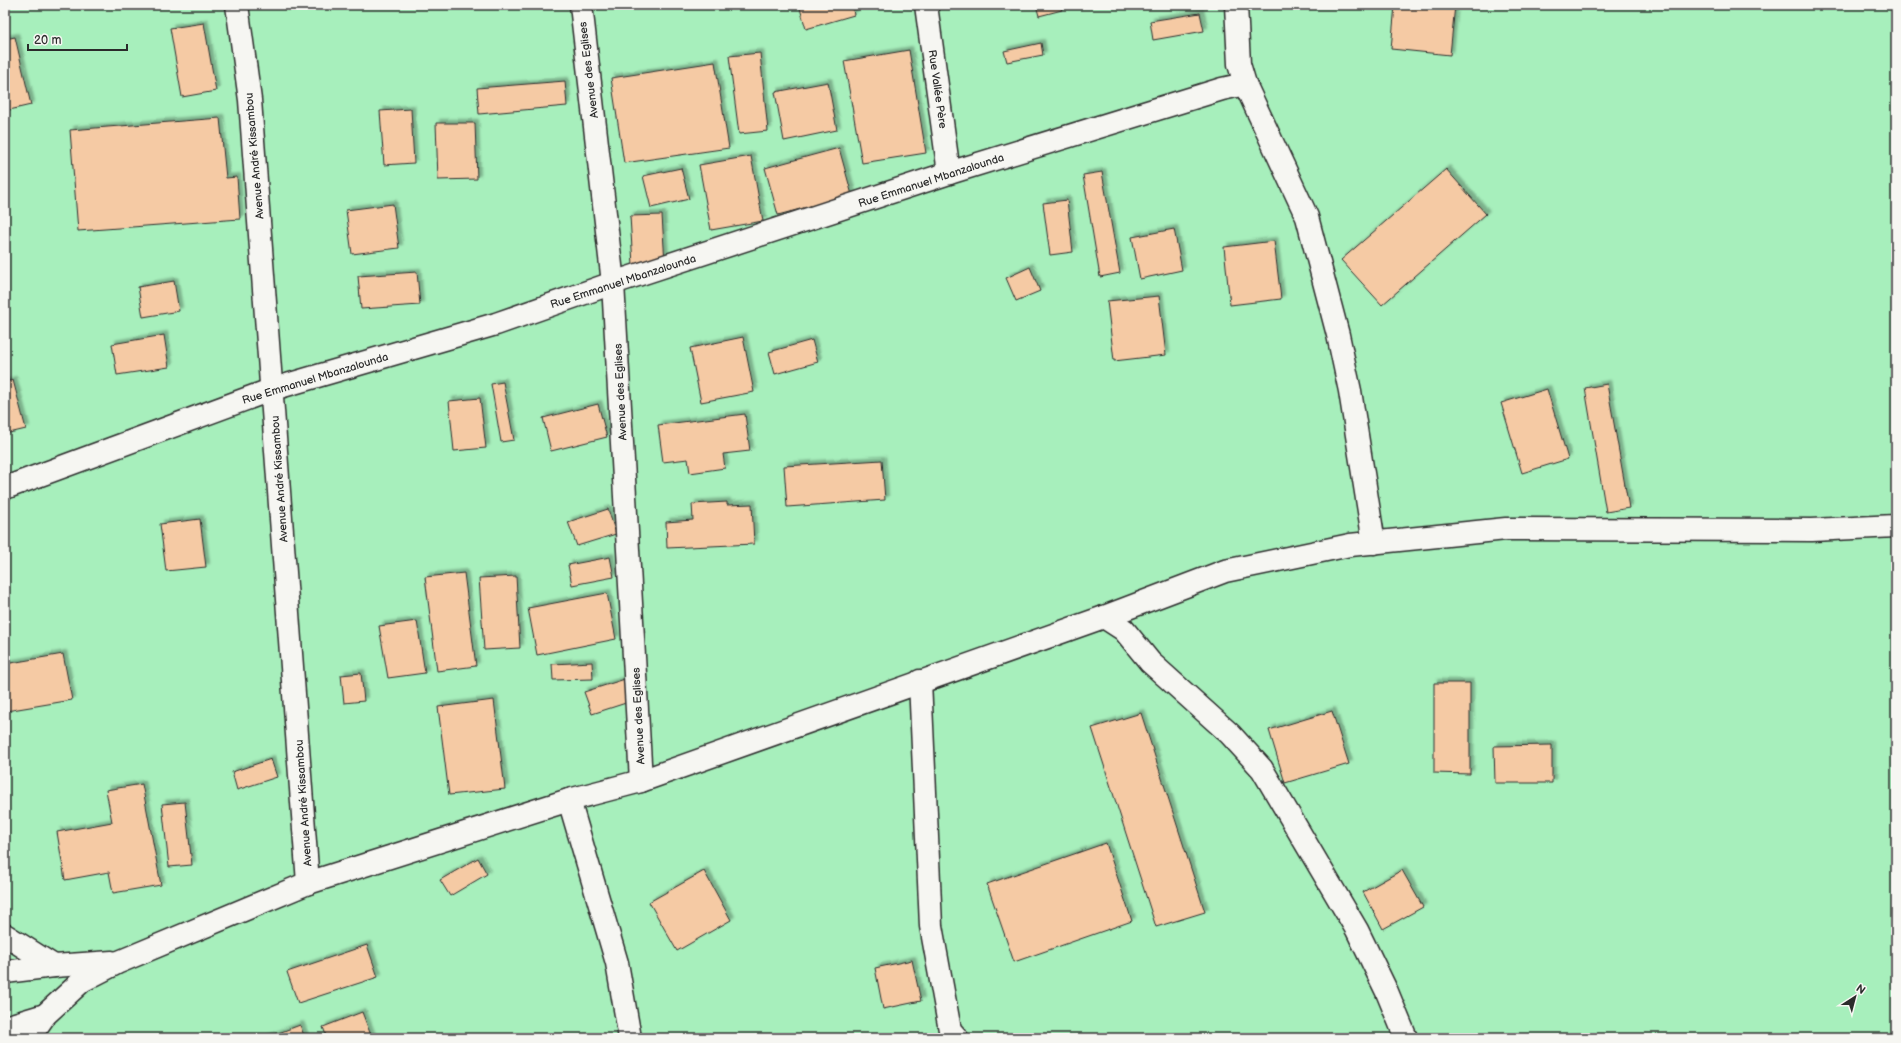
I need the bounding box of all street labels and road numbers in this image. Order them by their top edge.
street label: Avenue des Eglises [576,20,601,119]
street label: Rue Vallée Père [926,49,950,130]
street label: Avenue André Kissambou [242,92,267,220]
street label: Rue Emmanuel Mbanzalounda [857,151,1006,210]
street label: Rue Emmanuel Mbanzalounda [549,252,698,311]
street label: Avenue des Eglises [611,343,630,441]
street label: Rue Emmanuel Mbanzalounda [240,350,390,407]
street label: Avenue André Kissambou [269,415,290,543]
street label: Avenue des Eglises [629,667,648,765]
street label: Avenue André Kissambou [293,739,314,867]

